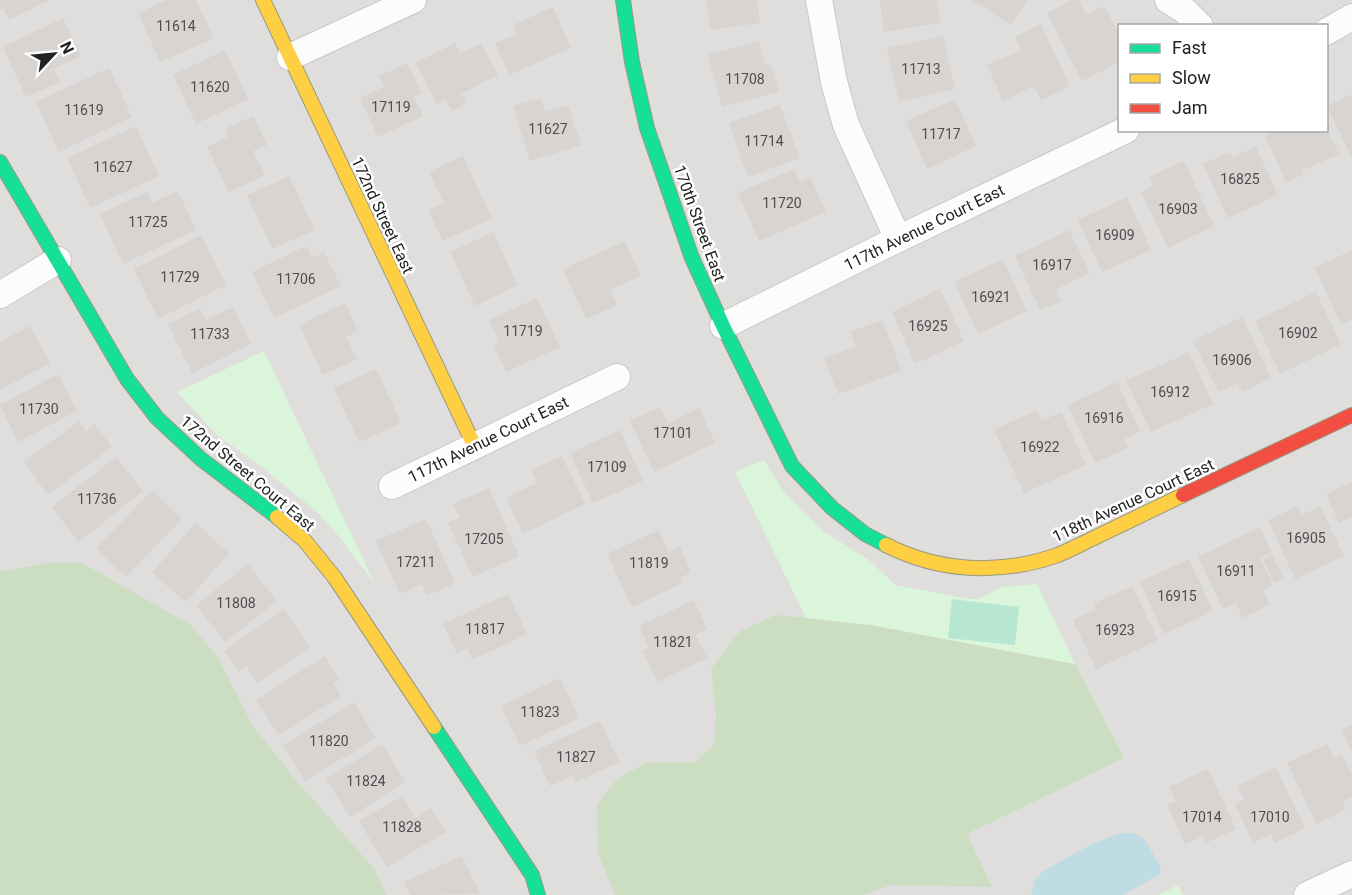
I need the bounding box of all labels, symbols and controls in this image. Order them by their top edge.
house number: 11614 [156,18,196,34]
north arrow [24,24,84,84]
legend [1118,24,1328,132]
text: Fast [1172,37,1207,58]
text: N [56,38,78,57]
house number: 11713 [901,61,941,77]
text: Slow [1172,67,1211,88]
house number: 11708 [725,71,765,87]
house number: 11620 [190,79,230,95]
text: Jam [1172,97,1208,118]
house number: 17119 [371,99,411,115]
house number: 11619 [64,102,104,118]
house number: 11627 [528,121,568,137]
house number: 11717 [921,126,961,142]
house number: 11714 [744,133,784,149]
street label: 172nd Street East [347,154,418,276]
house number: 11627 [93,159,133,175]
street label: 170th Street East [670,162,729,284]
house number: 16825 [1220,171,1260,187]
street label: 117th Avenue Court East [841,180,1007,275]
house number: 11720 [762,195,802,211]
house number: 16903 [1158,201,1198,217]
house number: 11725 [128,214,168,230]
house number: 16909 [1095,227,1135,243]
house number: 16917 [1032,257,1072,273]
house number: 11729 [160,269,200,285]
house number: 11706 [276,271,316,287]
house number: 16921 [971,289,1011,305]
house number: 16925 [908,318,948,334]
house number: 11719 [503,323,543,339]
house number: 16902 [1278,325,1318,341]
house number: 11733 [190,326,230,342]
house number: 16906 [1212,352,1252,368]
house number: 16912 [1150,384,1190,400]
street label: 117th Avenue Court East [405,392,571,487]
house number: 11730 [19,401,59,417]
house number: 16916 [1084,410,1124,426]
street label: 172nd Street Court East [177,412,319,535]
house number: 17101 [653,425,693,441]
house number: 16922 [1020,439,1060,455]
street label: 118th Avenue Court East [1049,455,1217,546]
house number: 17109 [587,459,627,475]
house number: 11736 [77,491,117,507]
house number: 16905 [1286,530,1326,546]
house number: 17205 [464,531,504,547]
house number: 17211 [396,554,436,570]
house number: 11819 [629,555,669,571]
house number: 16911 [1216,563,1256,579]
house number: 16915 [1157,588,1197,604]
house number: 11808 [216,595,256,611]
house number: 11817 [465,621,505,637]
house number: 16923 [1095,622,1135,638]
house number: 11821 [653,634,693,650]
house number: 11823 [520,704,560,720]
house number: 11820 [309,733,349,749]
house number: 11827 [556,749,596,765]
house number: 11824 [346,773,386,789]
house number: 17014 [1182,809,1222,825]
house number: 17010 [1250,809,1290,825]
house number: 11828 [382,819,422,835]

